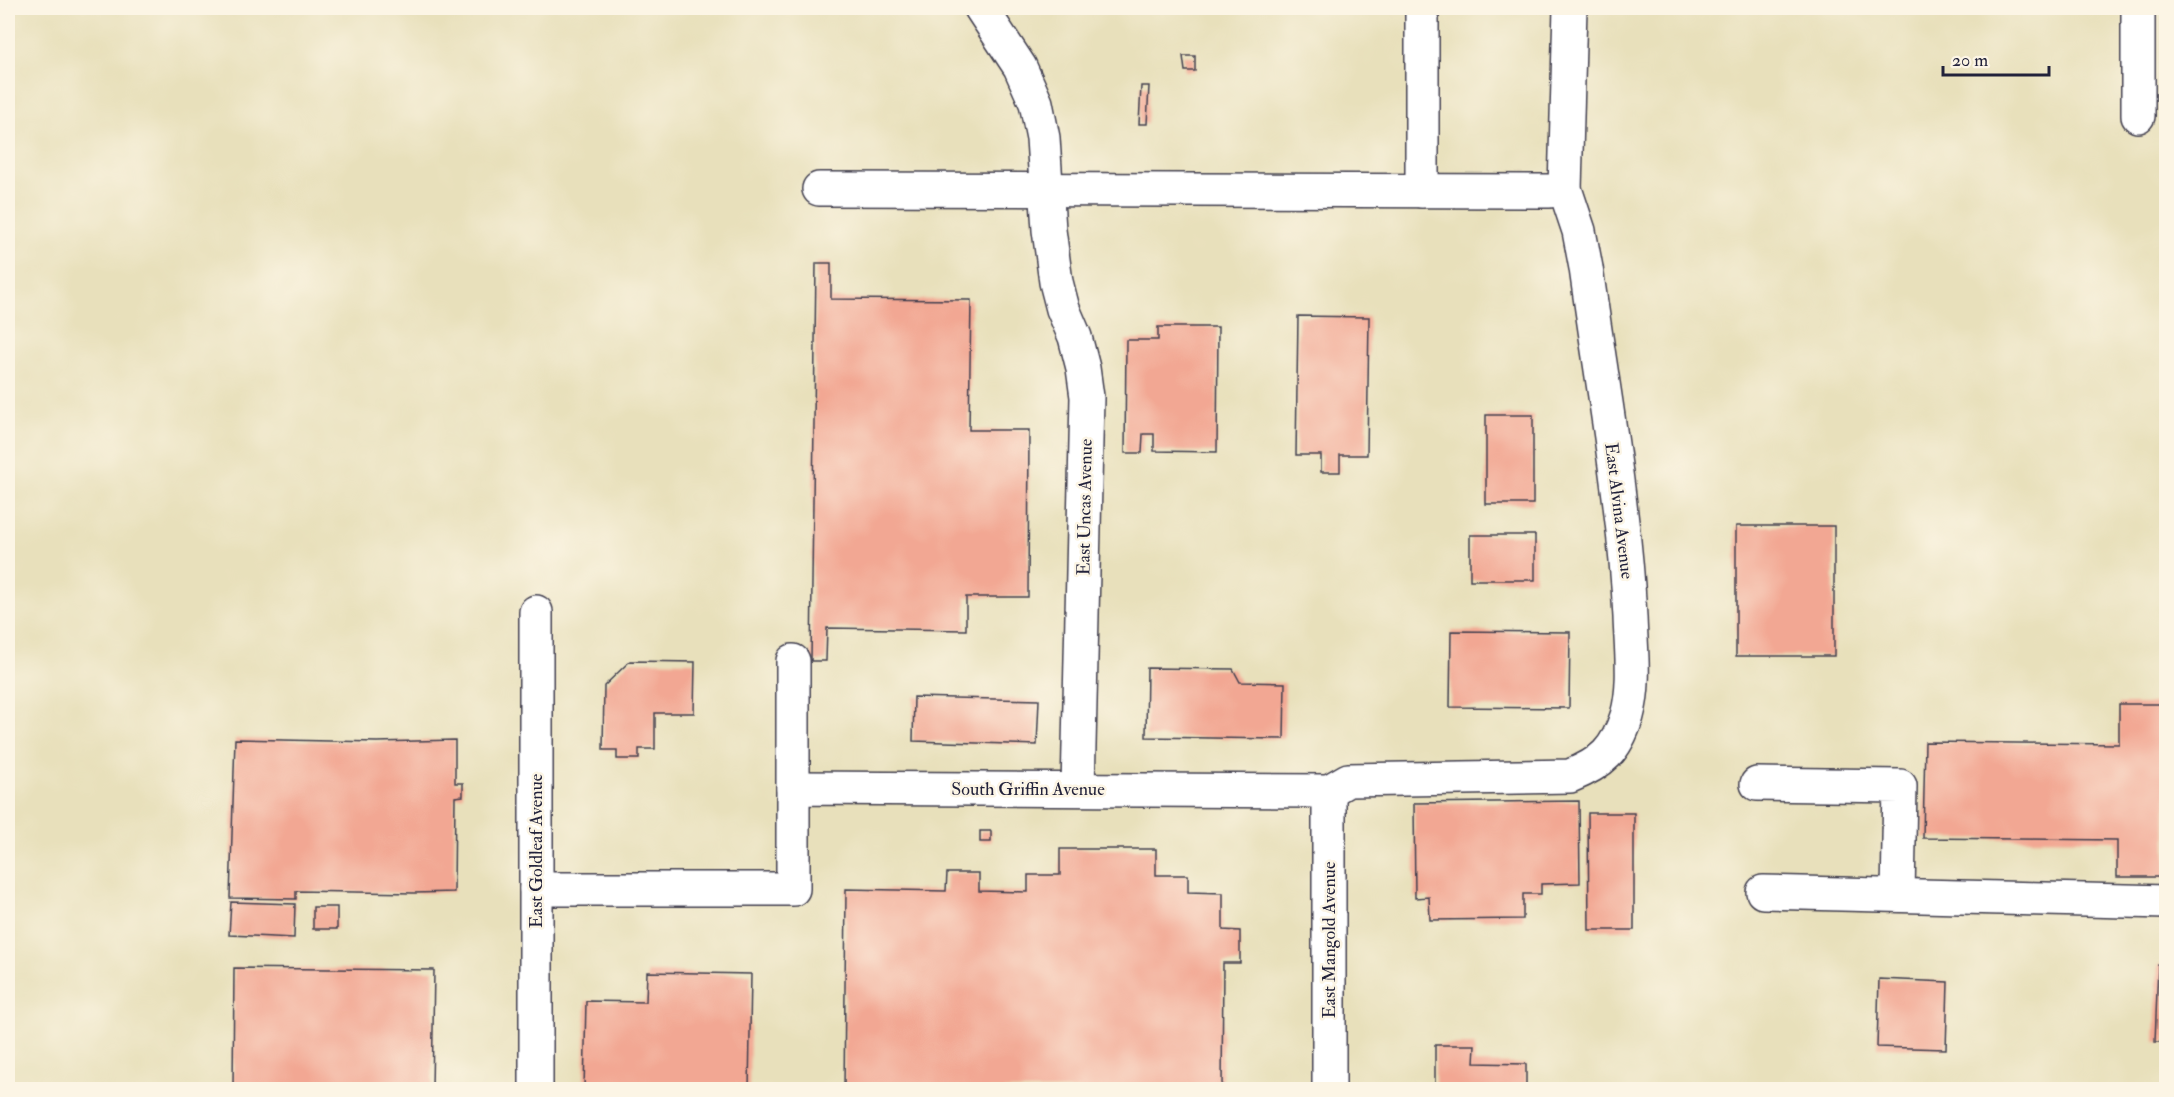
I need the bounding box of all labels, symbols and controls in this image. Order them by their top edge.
scale bar [1943,39,2050,77]
text: 20 m [1952,49,1988,72]
street label: East Uncas Avenue [1072,438,1098,576]
street label: East Alvina Avenue [1599,441,1639,581]
street label: East Goldleaf Avenue [525,773,548,928]
street label: South Griffin Avenue [951,778,1105,801]
street label: East Mangold Avenue [1318,861,1341,1018]

